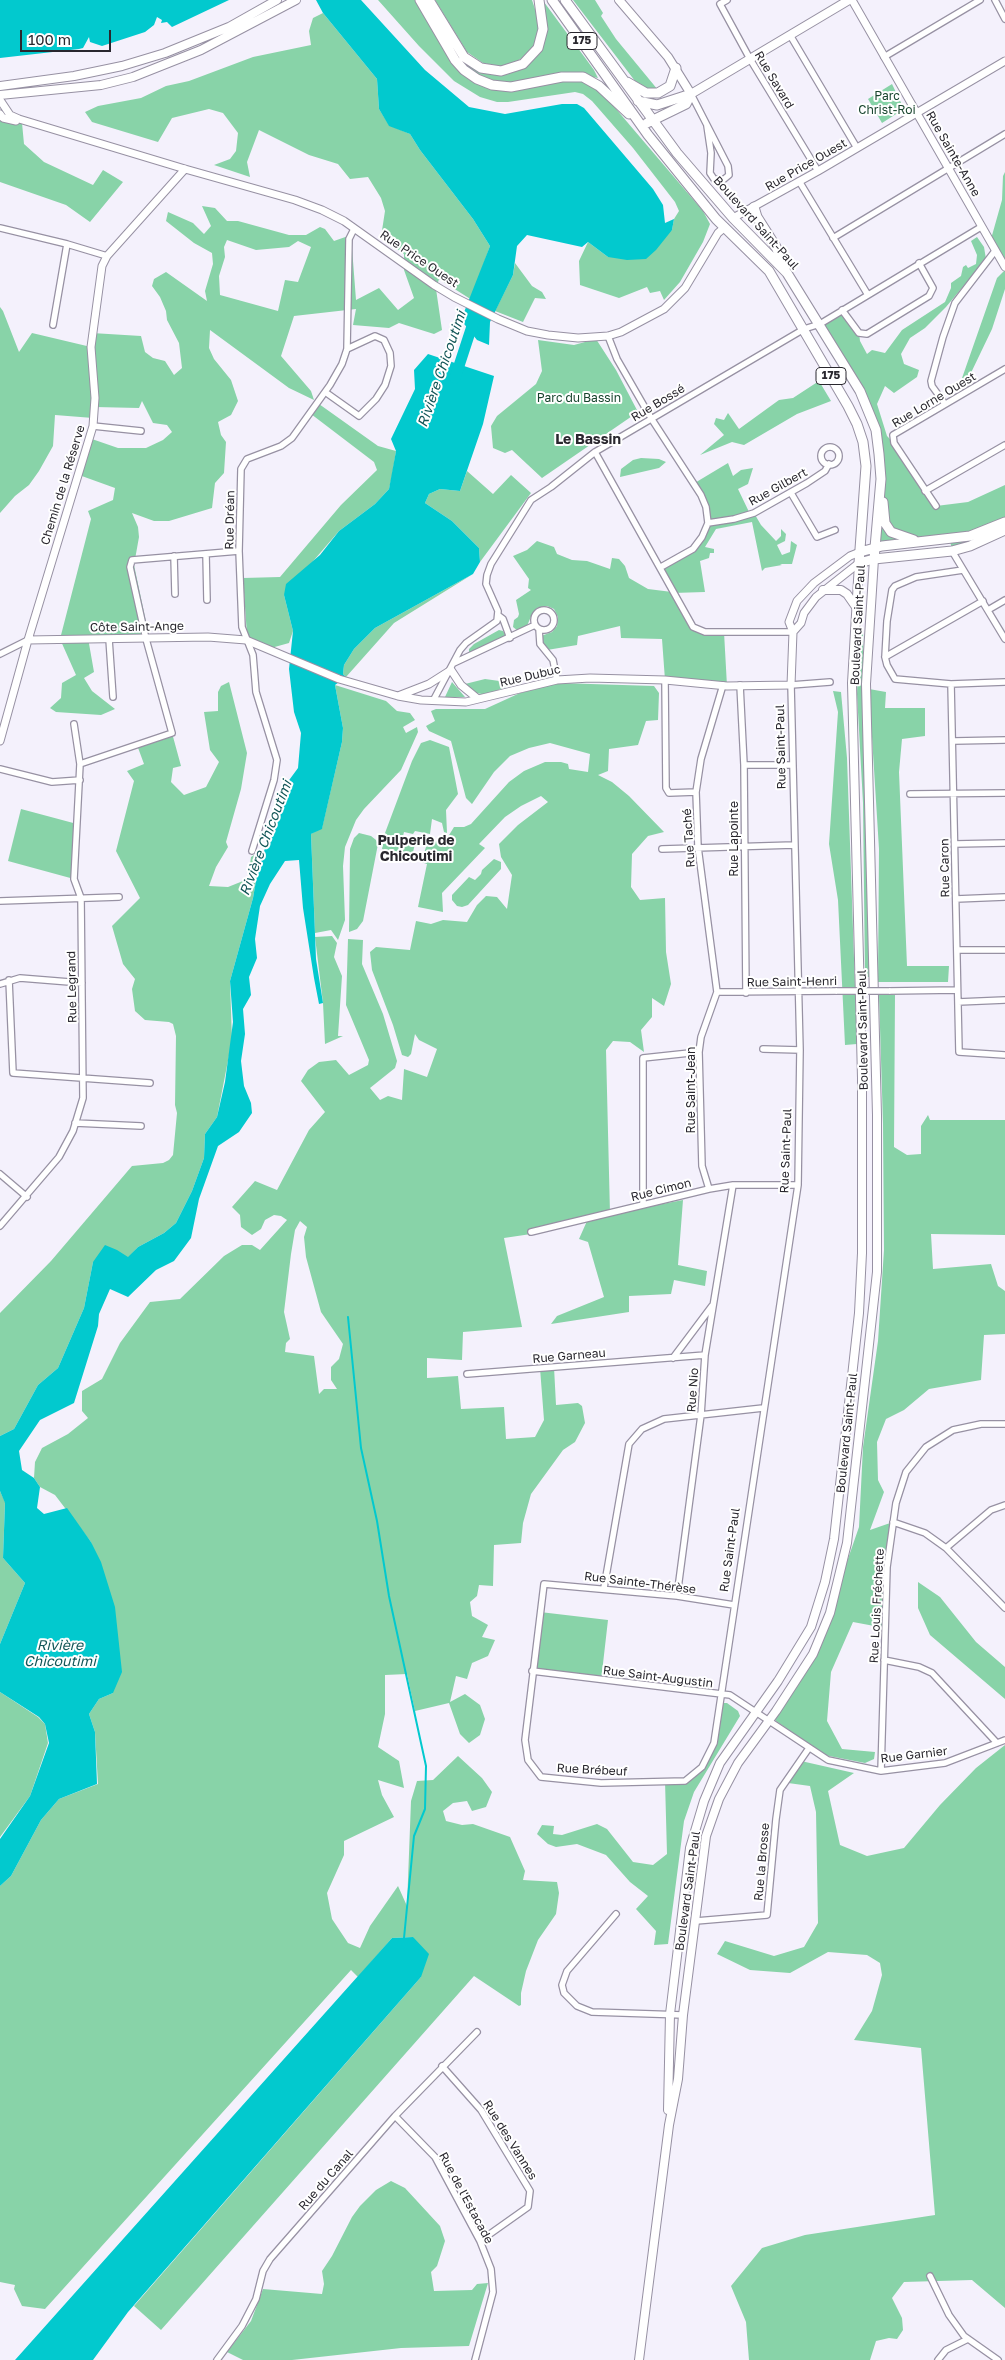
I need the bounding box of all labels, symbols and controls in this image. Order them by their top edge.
scale bar [22,20,114,52]
text: 100 m [28,30,71,48]
road number: 175 [567,32,597,49]
street label: Rue Savard [751,49,797,111]
park label: Parc Christ-Roi [858,89,916,117]
street label: Rue Sainte-Anne [923,109,983,199]
street label: Rue Price Ouest [763,136,849,194]
street label: Boulevard Saint-Paul [710,173,802,273]
street label: Rue Price Ouest [377,227,461,291]
water label: Rivière Chicoutimi [414,309,470,429]
road number: 175 [816,368,846,384]
street label: Rue Lorne Ouest [889,369,979,431]
street label: Rue Bossé [629,381,687,425]
park label: Parc du Bassin [537,391,621,405]
street label: Chemin de la Réserve [38,423,88,547]
district label: Le Bassin [555,432,621,448]
street label: Rue Gilbert [746,465,810,509]
street label: Rue Dréan [222,490,238,550]
street label: Boulevard Saint-Paul [848,564,868,686]
street label: Côte Saint-Ange [90,619,184,635]
street label: Rue Dubuc [498,662,562,690]
street label: Rue Saint-Paul [773,704,789,790]
water label: Rivière Chicoutimi [236,778,296,898]
street label: Rue Lapointe [727,801,741,877]
street label: Rue Taché [680,808,698,868]
district label: Pulperie de Chicoutimi [377,833,455,866]
street label: Rue Caron [937,838,953,898]
street label: Rue Legrand [64,951,80,1023]
street label: Boulevard Saint-Paul [855,970,871,1090]
street label: Rue Saint-Henri [747,974,837,990]
street label: Rue Saint-Jean [684,1047,698,1133]
street label: Rue Saint-Paul [777,1108,795,1194]
street label: Rue Cimon [629,1176,693,1204]
street label: Rue Garneau [532,1346,606,1366]
street label: Rue Nio [684,1367,702,1413]
street label: Boulevard Saint-Paul [834,1372,860,1494]
street label: Rue Saint-Paul [717,1507,743,1593]
street label: Rue Louis Fréchette [867,1548,887,1664]
street label: Rue Sainte-Thérèse [583,1569,697,1597]
water label: Rivière Chicoutimi [24,1638,96,1670]
street label: Rue Saint-Augustin [602,1663,714,1691]
street label: Rue Garnier [880,1744,948,1766]
street label: Rue Brébeuf [556,1761,628,1779]
street label: Rue la Brosse [751,1822,773,1902]
street label: Boulevard Saint-Paul [672,1830,704,1952]
street label: Rue des Vannes [480,2098,540,2182]
street label: Rue du Canal [296,2147,356,2213]
street label: Rue de l'Estacade [436,2150,496,2246]

